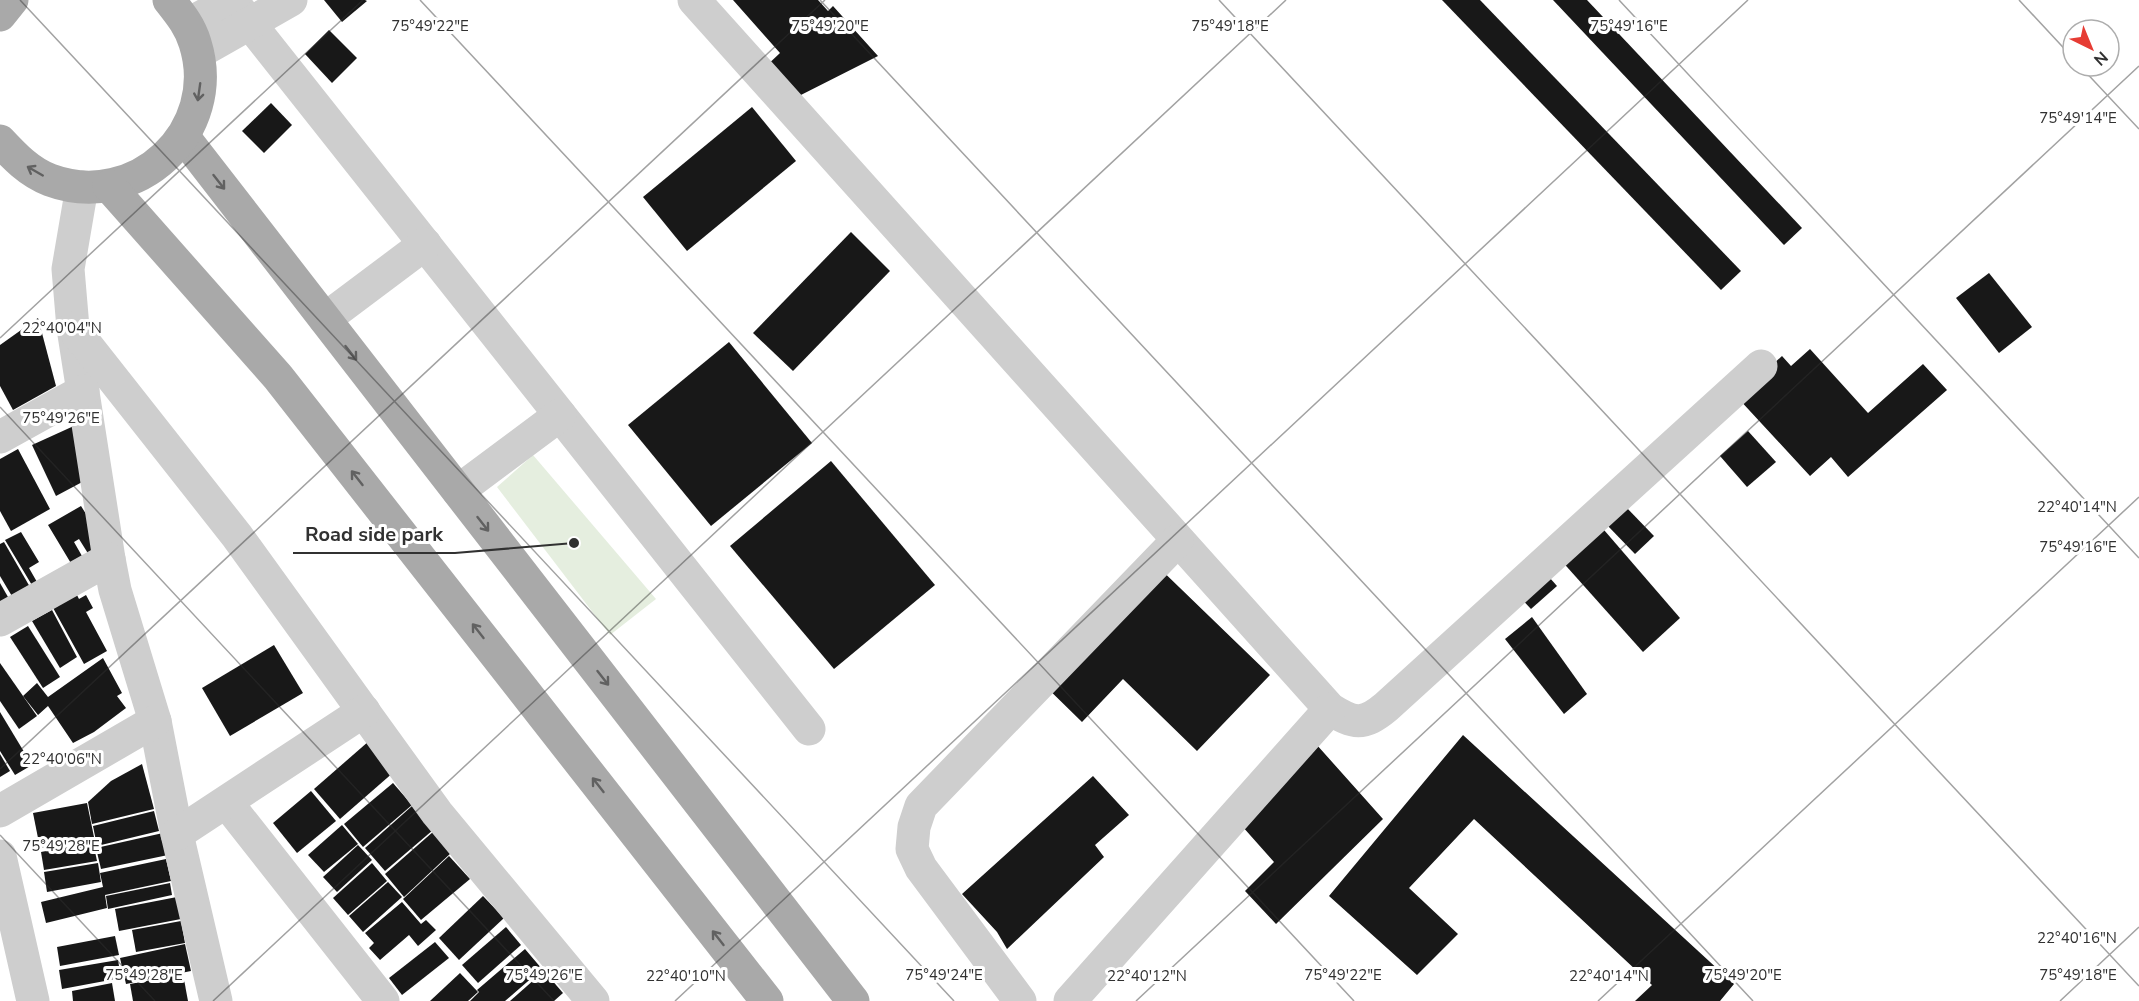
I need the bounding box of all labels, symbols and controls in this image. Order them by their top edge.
text: 75°49'22"E [391,16,469,36]
text: 75°49'20"E [791,16,869,36]
text: 75°49'18"E [1191,16,1269,36]
text: 75°49'16"E [1590,16,1668,36]
north arrow [2061,18,2121,78]
text: N [2089,46,2112,70]
one-way arrow [193,82,204,101]
text: 75°49'14"E [2039,108,2117,128]
one-way arrow [27,165,44,177]
one-way arrow [212,174,225,190]
text: 22°40'04"N [22,318,102,338]
one-way arrow [344,345,357,361]
text: 75°49'26"E [22,408,100,428]
one-way arrow [351,470,364,486]
text: 22°40'14"N [2037,497,2117,517]
callout: Road side park [293,515,455,553]
one-way arrow [477,516,490,532]
text: Road side park [305,521,444,548]
text: 75°49'16"E [2039,537,2117,557]
one-way arrow [471,623,484,639]
one-way arrow [596,670,609,686]
text: 22°40'06"N [22,749,102,769]
one-way arrow [591,777,604,793]
text: 75°49'28"E [22,836,100,856]
text: 22°40'16"N [2037,928,2117,948]
one-way arrow [711,931,724,947]
text: 75°49'28"E [105,965,183,985]
text: 75°49'26"E [505,965,583,985]
text: 75°49'24"E [905,965,983,985]
text: 75°49'22"E [1304,965,1382,985]
text: 75°49'20"E [1704,965,1782,985]
text: 75°49'18"E [2039,965,2117,985]
text: 22°40'10"N [646,966,726,986]
text: 22°40'12"N [1107,966,1187,986]
text: 22°40'14"N [1569,966,1649,986]

